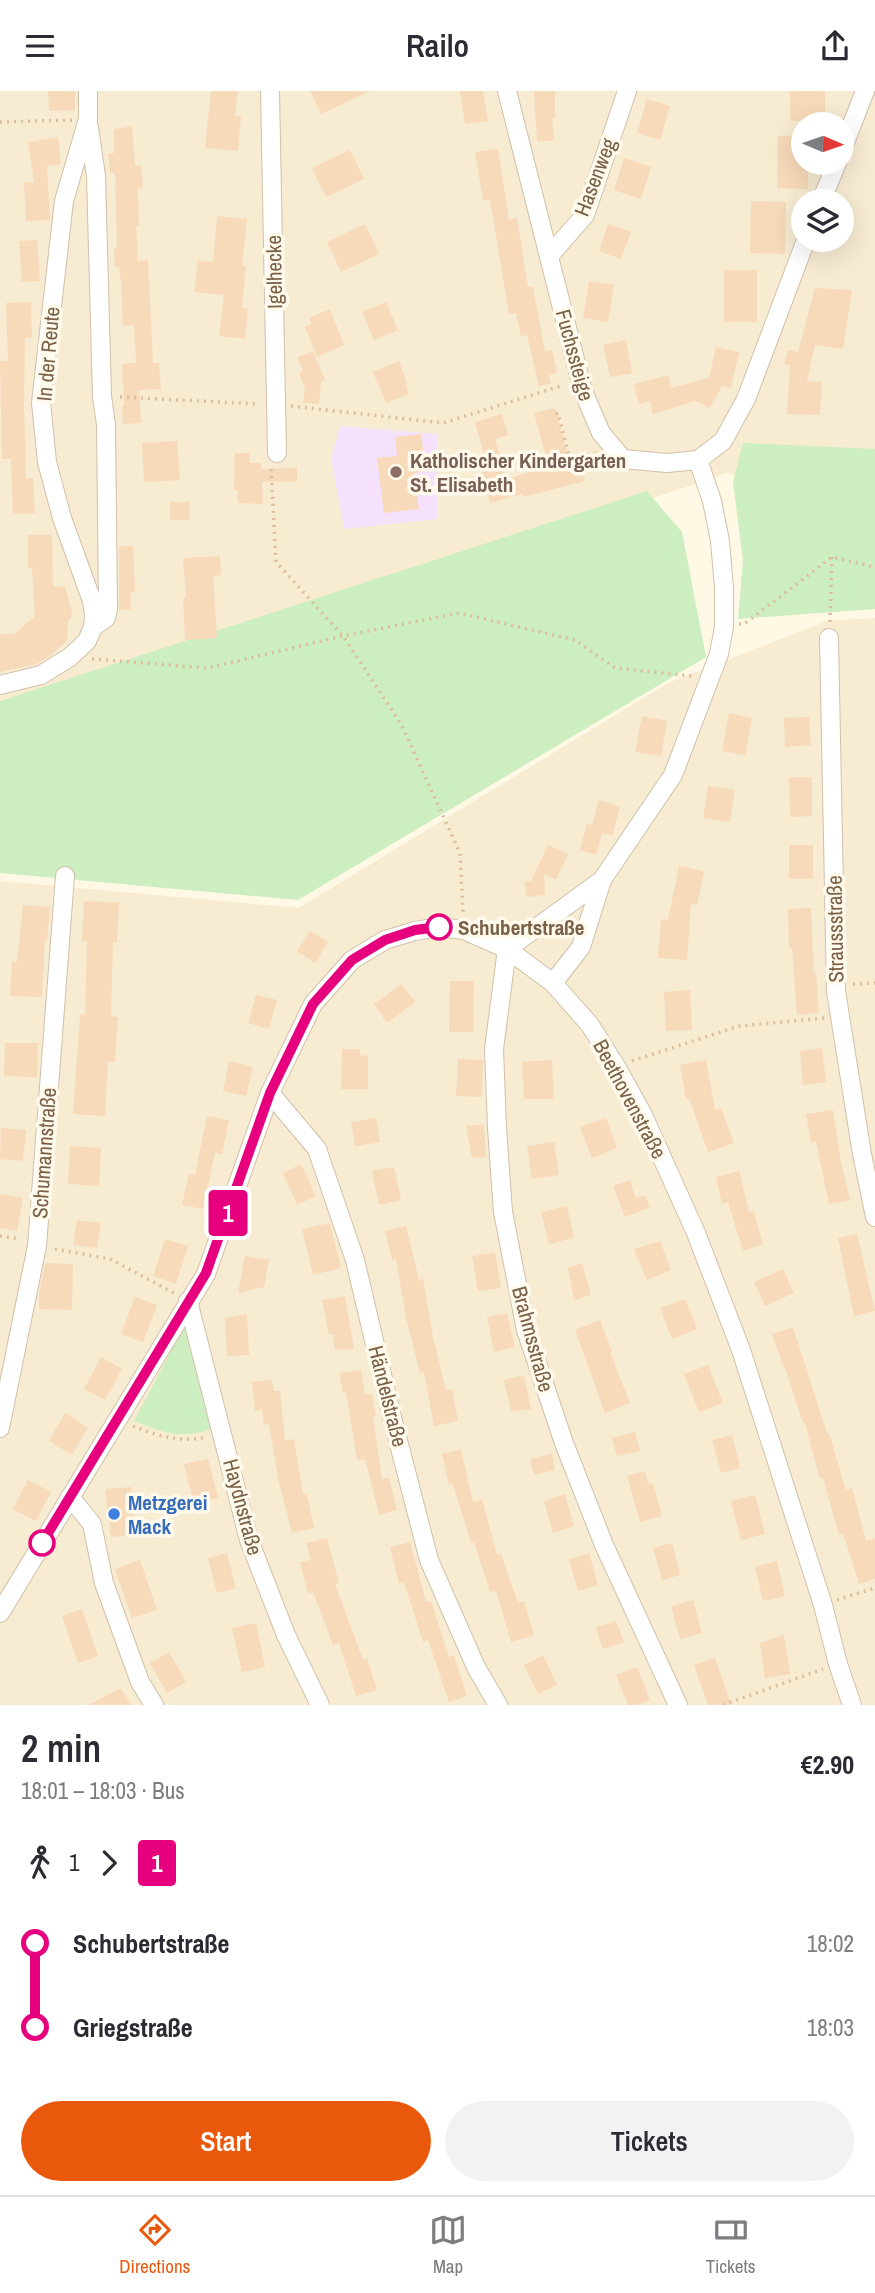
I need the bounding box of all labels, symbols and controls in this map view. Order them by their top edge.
text: Railo [406,24,469,67]
icon: menu [21,27,59,65]
icon: share [816,27,854,65]
north arrow [791,112,854,175]
map controls [791,112,854,252]
street label: Hasenweg [567,133,623,220]
button: layers [791,189,854,252]
street label: Igelhecke [259,235,289,309]
street label: In der Reute [29,306,67,402]
street label: Fuchssteige [549,306,601,404]
place label: Katholischer Kindergarten St. Elisabeth [410,446,626,499]
marker: Katholischer Kindergarten St. Elisabeth [388,464,404,480]
street label: Straussstraße [820,875,850,983]
place label: Schubertstraße [458,913,584,942]
marker: Schubertstraße [426,914,452,940]
street label: Beethovenstraße [586,1034,674,1164]
street label: Schumannstraße [25,1087,63,1219]
line badge: 1 [205,1190,251,1236]
text: 1 [223,1197,233,1229]
street label: Brahmsstraße [505,1283,561,1395]
street label: Händelstraße [361,1342,415,1450]
street label: Haydnstraße [216,1456,270,1558]
place label: Metzgerei Mack [128,1488,207,1541]
marker: Metzgerei Mack [106,1506,122,1522]
unlabelled marker [29,1530,55,1556]
text: 2 min [21,1723,101,1774]
text: €2.90 [801,1747,854,1782]
text: 18:01 – 18:03 · Bus [21,1775,185,1806]
icon: walk [21,1844,59,1882]
icon: forward [90,1844,128,1882]
text: 1 [69,1847,80,1878]
text: 1 [152,1847,162,1879]
text: Schubertstraße [73,1926,229,1961]
text: 18:02 [807,1928,854,1959]
text: Griegstraße [73,2010,193,2045]
text: 18:03 [807,2012,854,2043]
button: Start [21,2101,431,2181]
button: Tickets [445,2101,854,2181]
tab: Directions [119,2211,190,2279]
tab: Map [429,2211,467,2279]
tab: Tickets [706,2211,756,2279]

